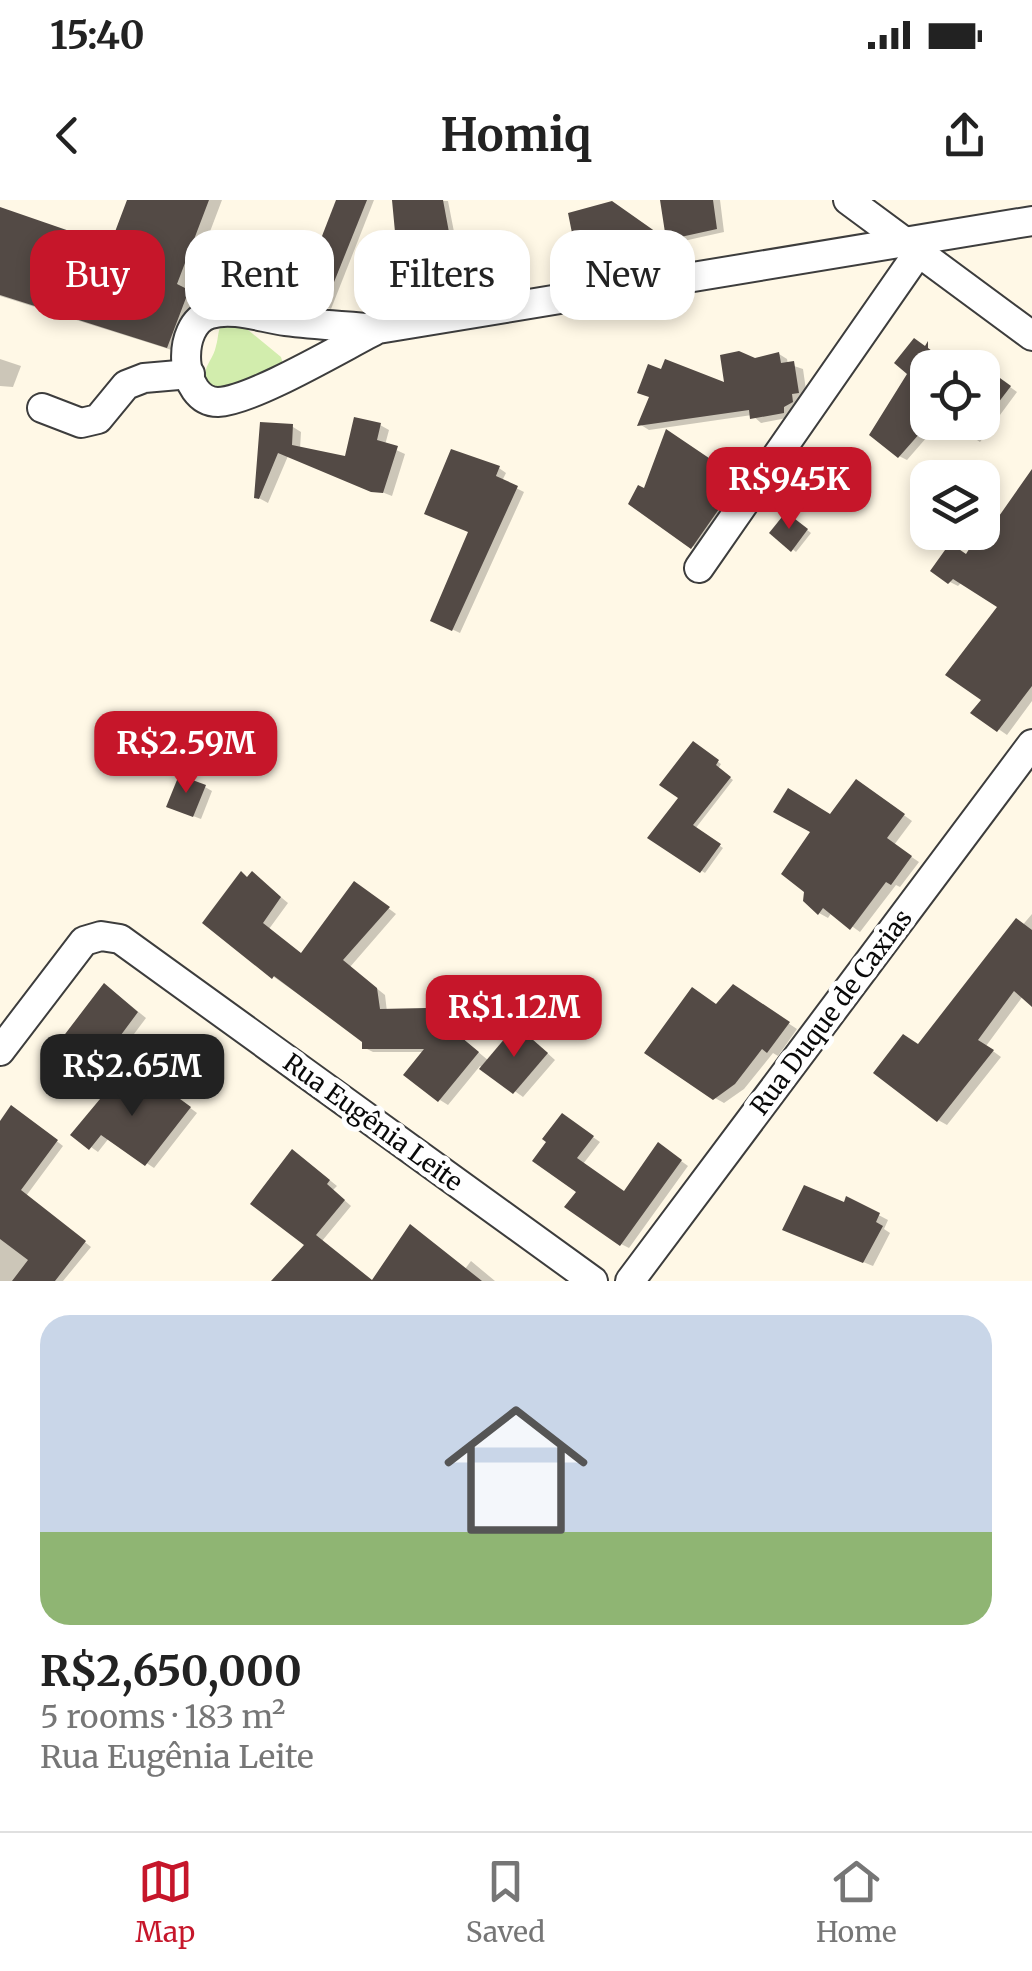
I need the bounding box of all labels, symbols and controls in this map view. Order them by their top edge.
text: 15:40 [50,12,145,59]
text: Homiq [441,107,591,163]
icon: back [40,108,95,163]
icon: share [937,108,992,163]
chip: Buy [30,230,165,320]
chip: Rent [185,230,334,320]
chip: Filters [354,230,530,320]
chip: New [550,230,695,320]
map controls [910,350,1000,550]
button: locate [910,350,1000,440]
pin: R$945K [708,447,870,532]
text: R$945K [728,459,850,499]
button: layers [910,460,1000,550]
pin: R$2.59M [94,711,278,796]
text: R$2.59M [116,723,256,763]
street label: Rua Duque de Caxias [743,903,919,1121]
pin: R$1.12M [422,975,606,1060]
text: R$1.12M [448,987,580,1027]
pin: R$2.65M [40,1034,224,1119]
text: R$2.65M [62,1046,202,1086]
street label: Rua Eugênia Leite [277,1046,469,1198]
icon: home [426,1380,606,1560]
text: R$2,650,000 [40,1645,302,1697]
text: 5 rooms · 183 m² [40,1697,286,1737]
text: Rua Eugênia Leite [40,1737,314,1777]
tab: Map [135,1854,195,1950]
tab: Saved [466,1854,545,1950]
tab: Home [816,1854,897,1950]

